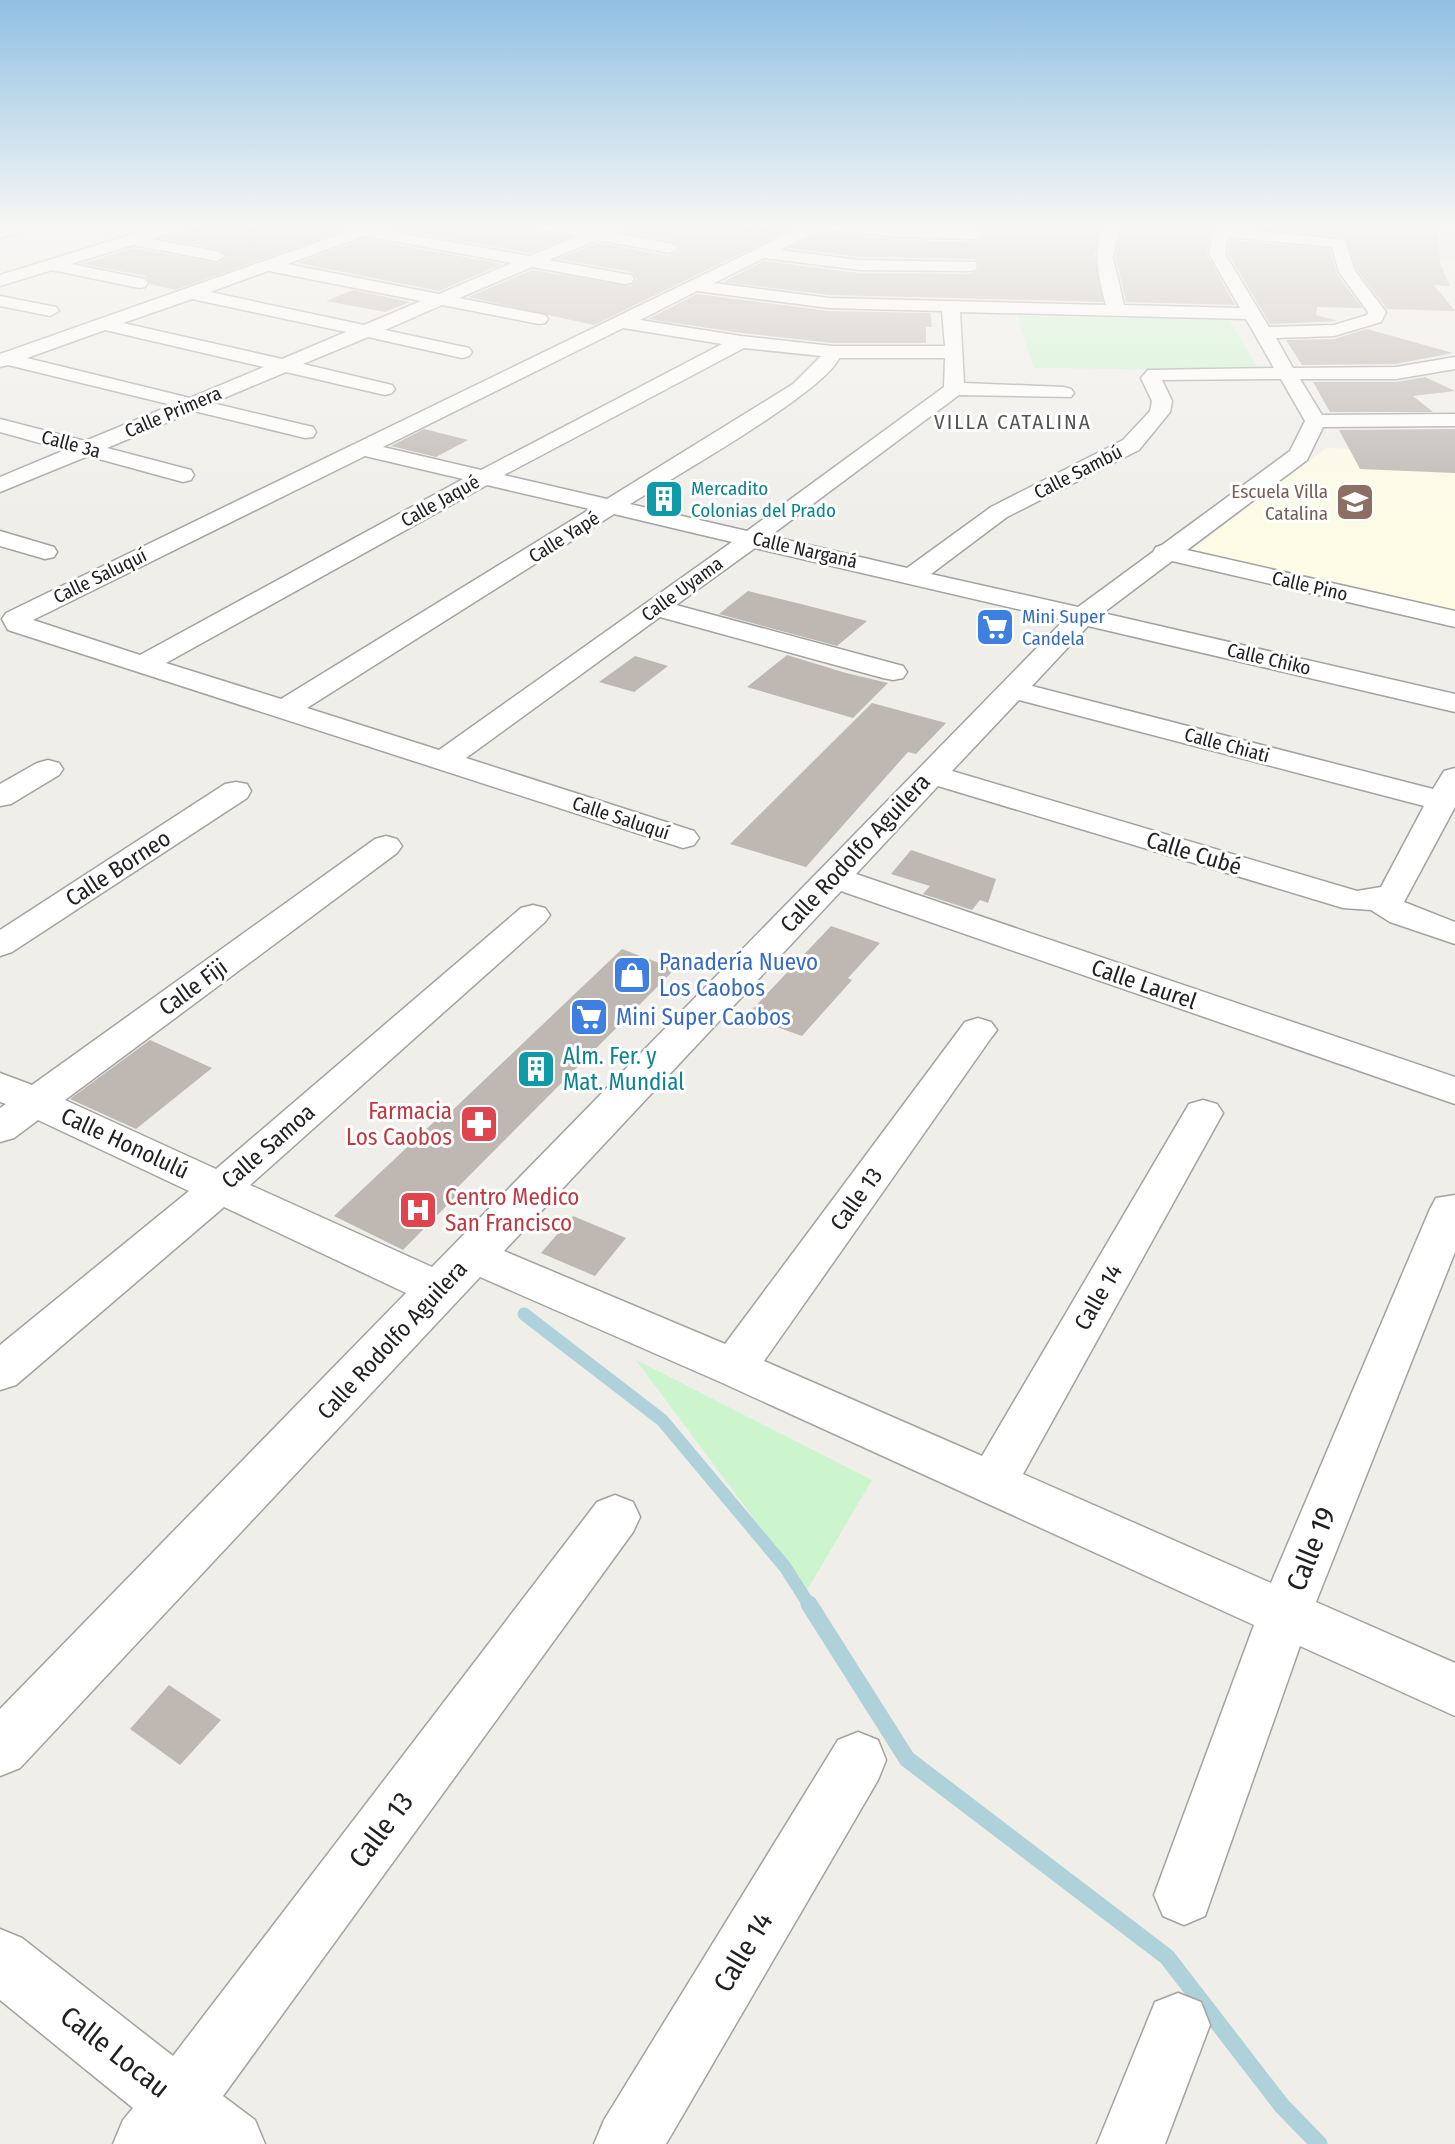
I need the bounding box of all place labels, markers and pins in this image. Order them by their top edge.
place label: Mercadito Colonias del Prado [691,477,836,522]
building icon: Mercadito Colonias del Prado [643,478,685,520]
place label: Escuela Villa Catalina [1231,480,1328,525]
school or university icon: Escuela Villa Catalina [1334,481,1376,523]
place label: Mini Super Candela [1022,605,1105,650]
supermarket icon: Mini Super Candela [974,606,1016,648]
place label: Panadería Nuevo Los Caobos [659,948,818,1002]
shop icon: Panadería Nuevo Los Caobos [611,954,653,996]
supermarket icon: Mini Super Caobos [568,996,610,1038]
place label: Mini Super Caobos [616,1003,791,1031]
place label: Alm. Fer. y Mat. Mundial [563,1042,684,1096]
building icon: Alm. Fer. y Mat. Mundial [515,1048,557,1090]
place label: Farmacia Los Caobos [346,1097,452,1151]
pharmacy icon: Farmacia Los Caobos [458,1103,500,1145]
place label: Centro Medico San Francisco [445,1183,579,1237]
hospital icon: Centro Medico San Francisco [397,1189,439,1231]

